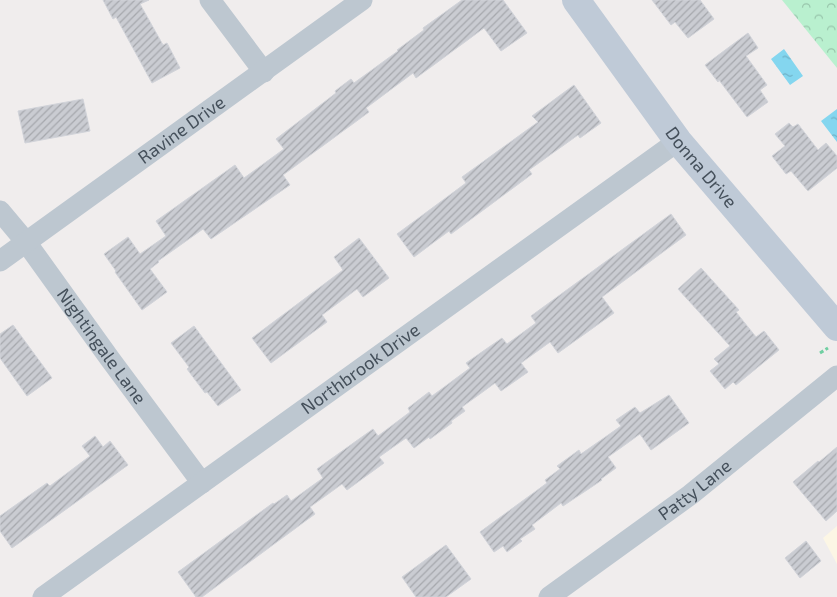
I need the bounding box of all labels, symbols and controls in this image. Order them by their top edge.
street label: Ravine Drive [133,90,229,168]
street label: Donna Drive [661,122,742,212]
street label: Nightingale Lane [53,283,151,408]
street label: Northbrook Drive [296,318,424,418]
street label: Patty Lane [654,454,735,524]

